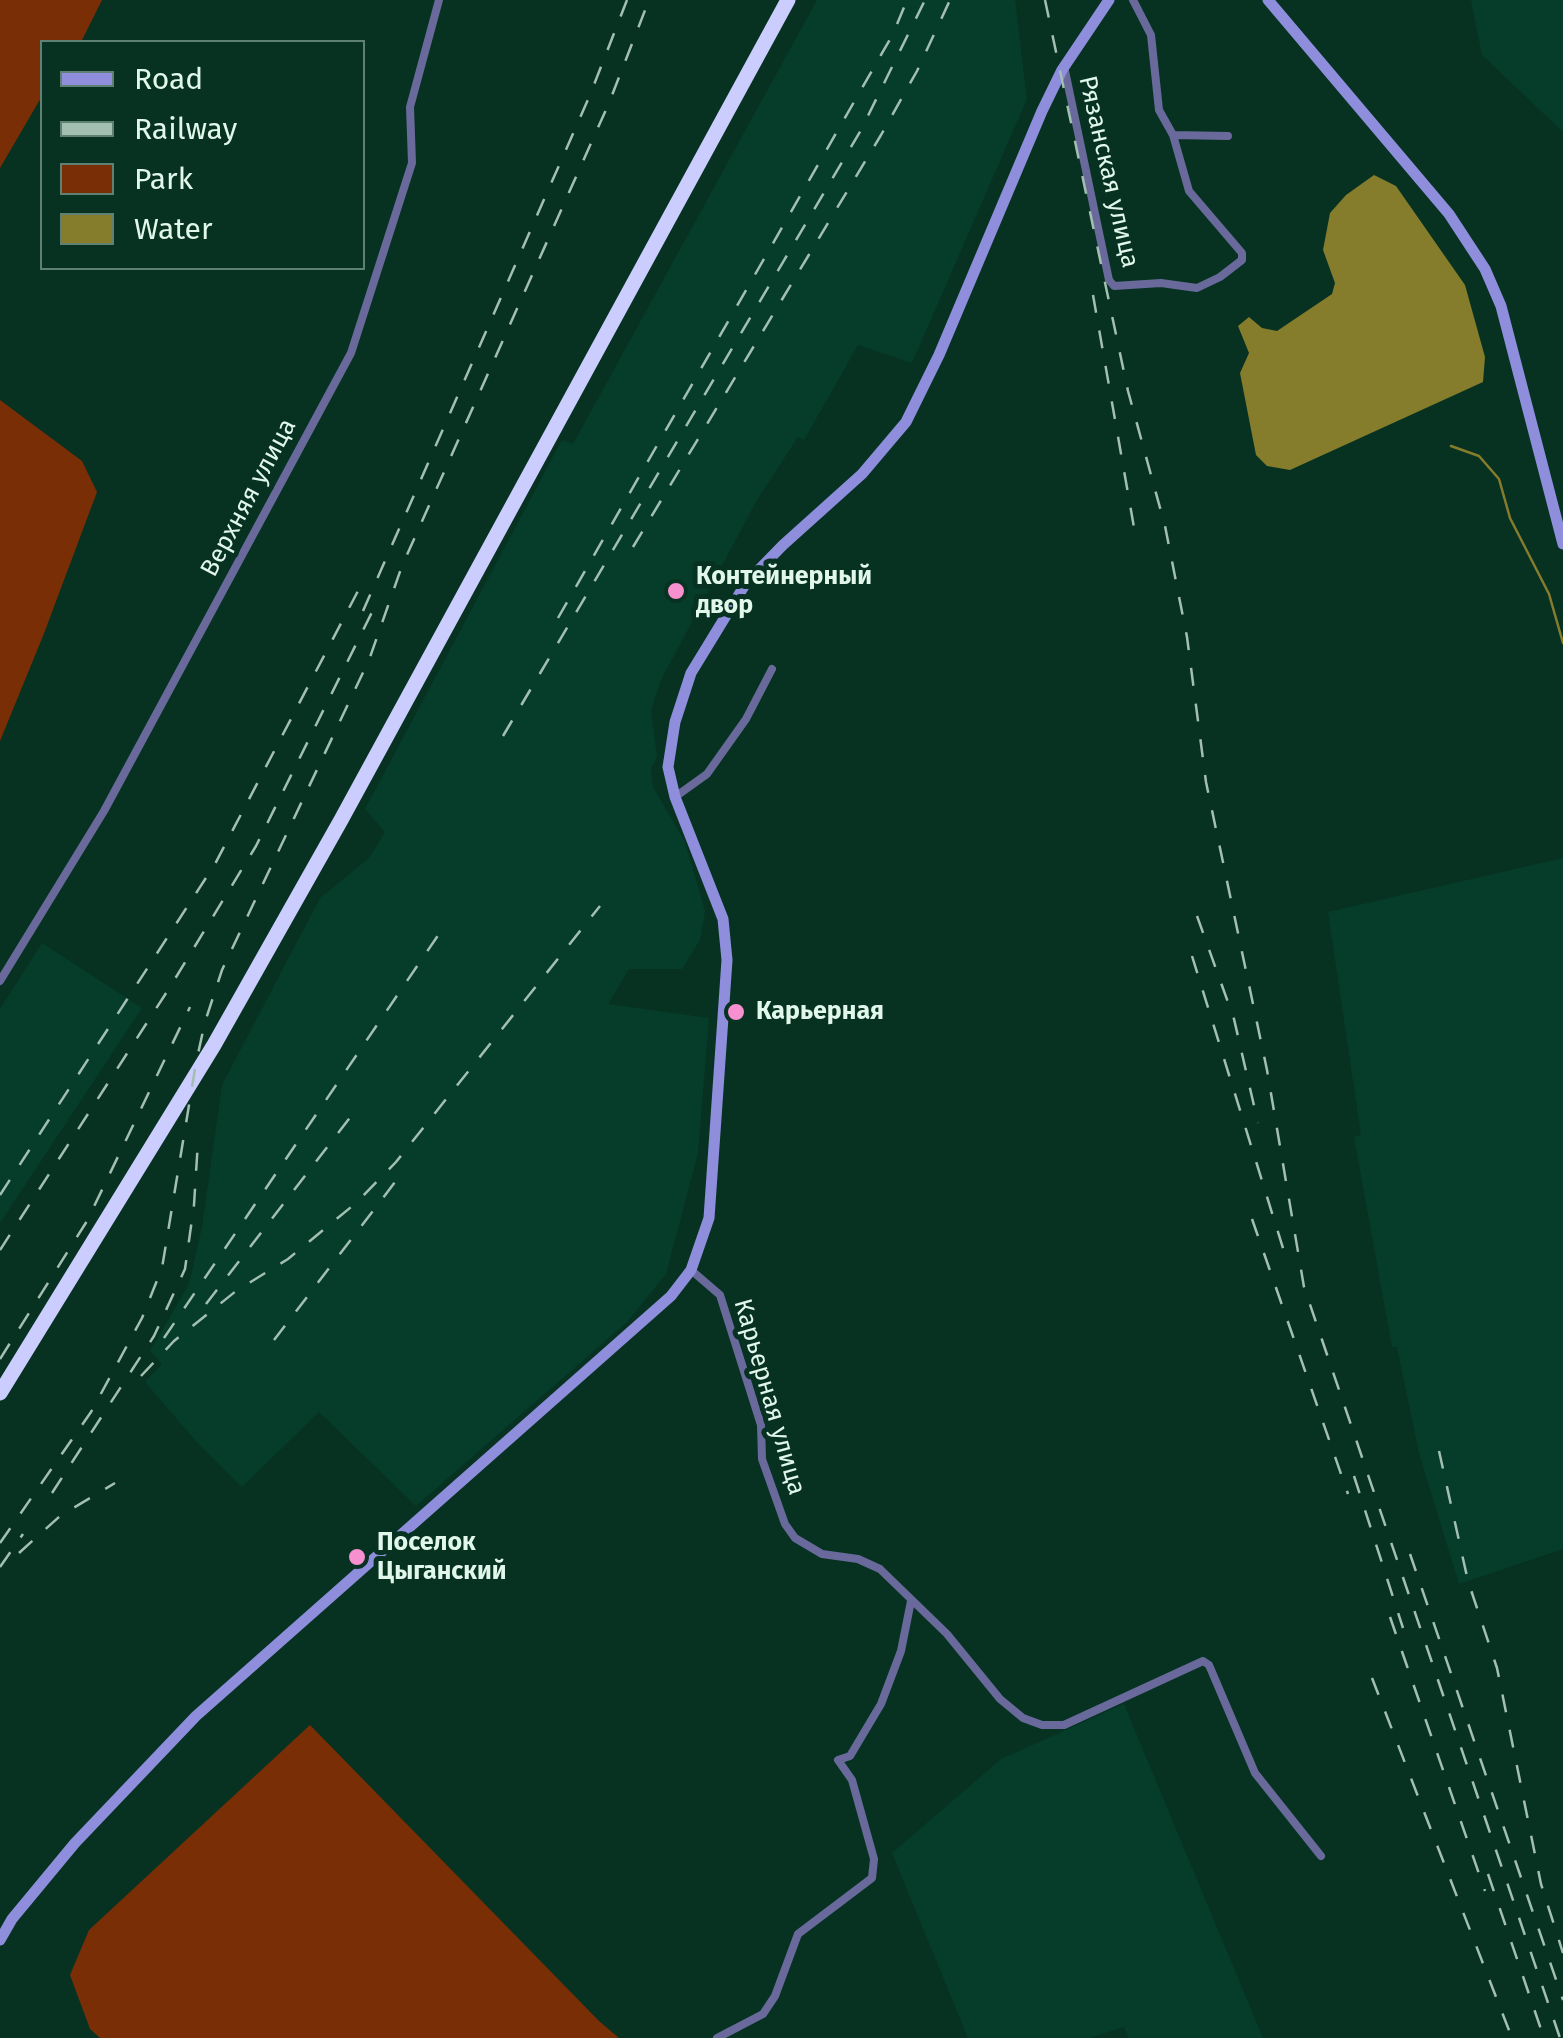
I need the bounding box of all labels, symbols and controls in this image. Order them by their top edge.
legend [40,40,365,270]
text: Road [134,61,203,97]
street label: Рязанская улица [1071,73,1145,271]
text: Railway [134,111,237,147]
text: Park [134,161,193,197]
text: Water [134,211,213,247]
street label: Верхняя улица [195,414,303,582]
place label: Контейнерный двор [696,562,872,621]
marker: Контейнерный двор [665,580,687,602]
place label: Карьерная [756,997,884,1027]
marker: Карьерная [725,1001,747,1023]
street label: Карьерная улица [727,1295,811,1499]
place label: Поселок Цыганский [377,1528,507,1587]
marker: Поселок Цыганский [346,1546,368,1568]

